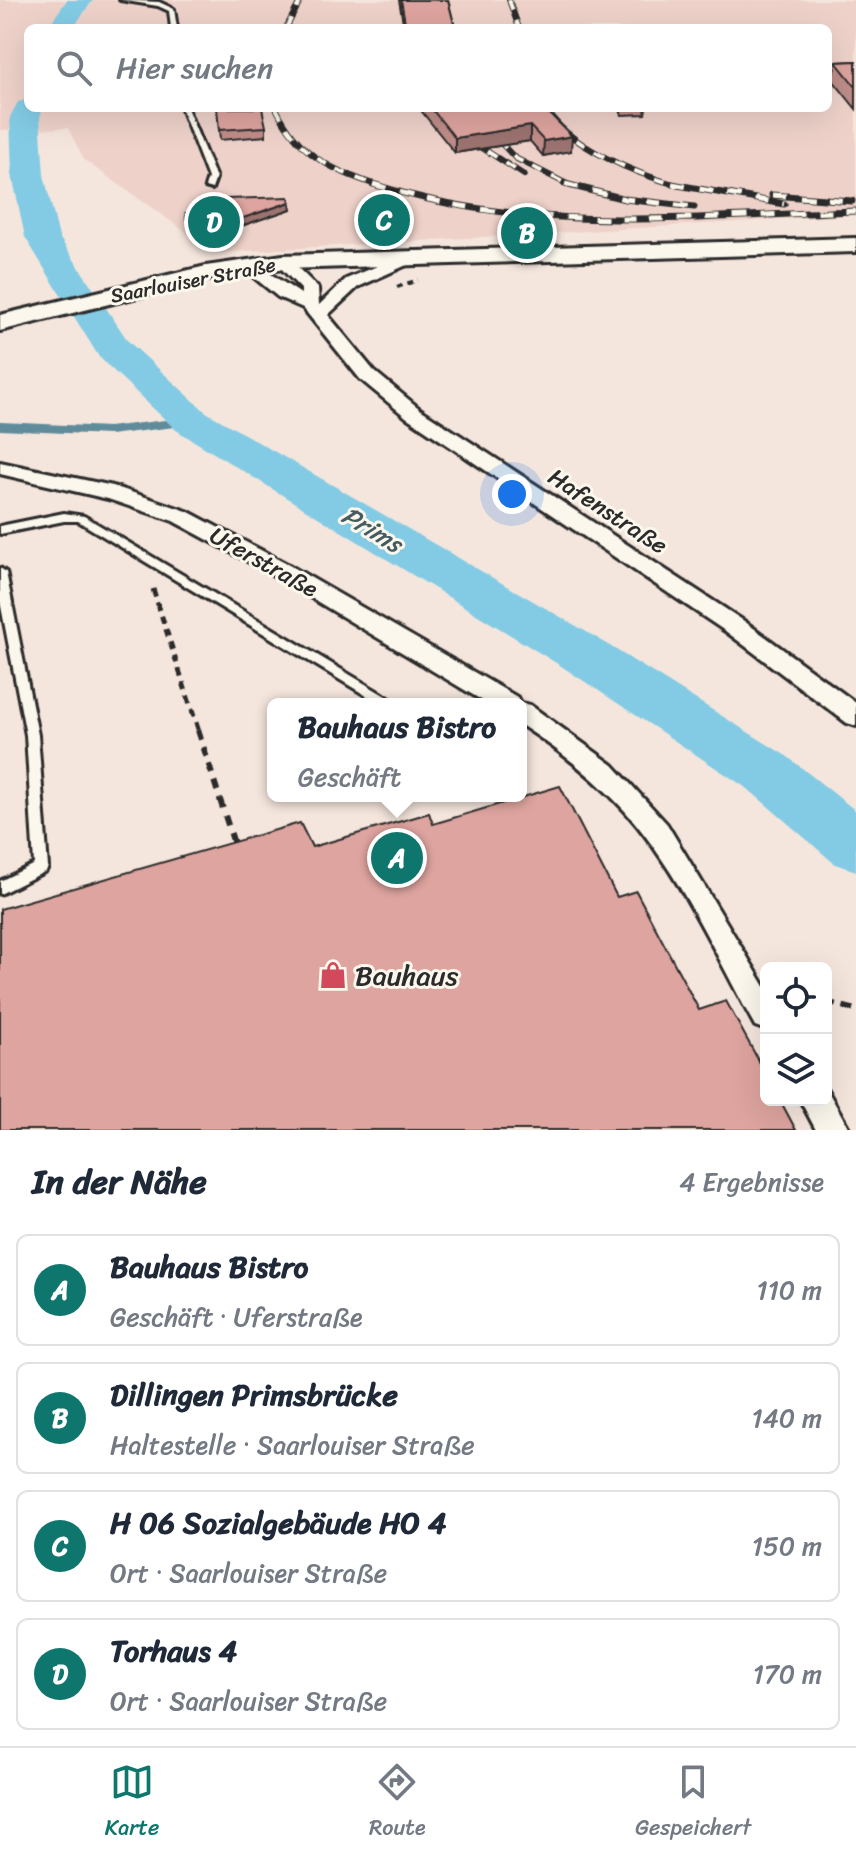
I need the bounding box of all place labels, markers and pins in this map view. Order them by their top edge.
pin: C [358,190,410,250]
pin: D [188,192,240,252]
pin: B [501,203,553,263]
pin: A [371,828,423,888]
place label: Bauhaus [355,951,458,1000]
shop icon: Bauhaus [318,960,348,990]

